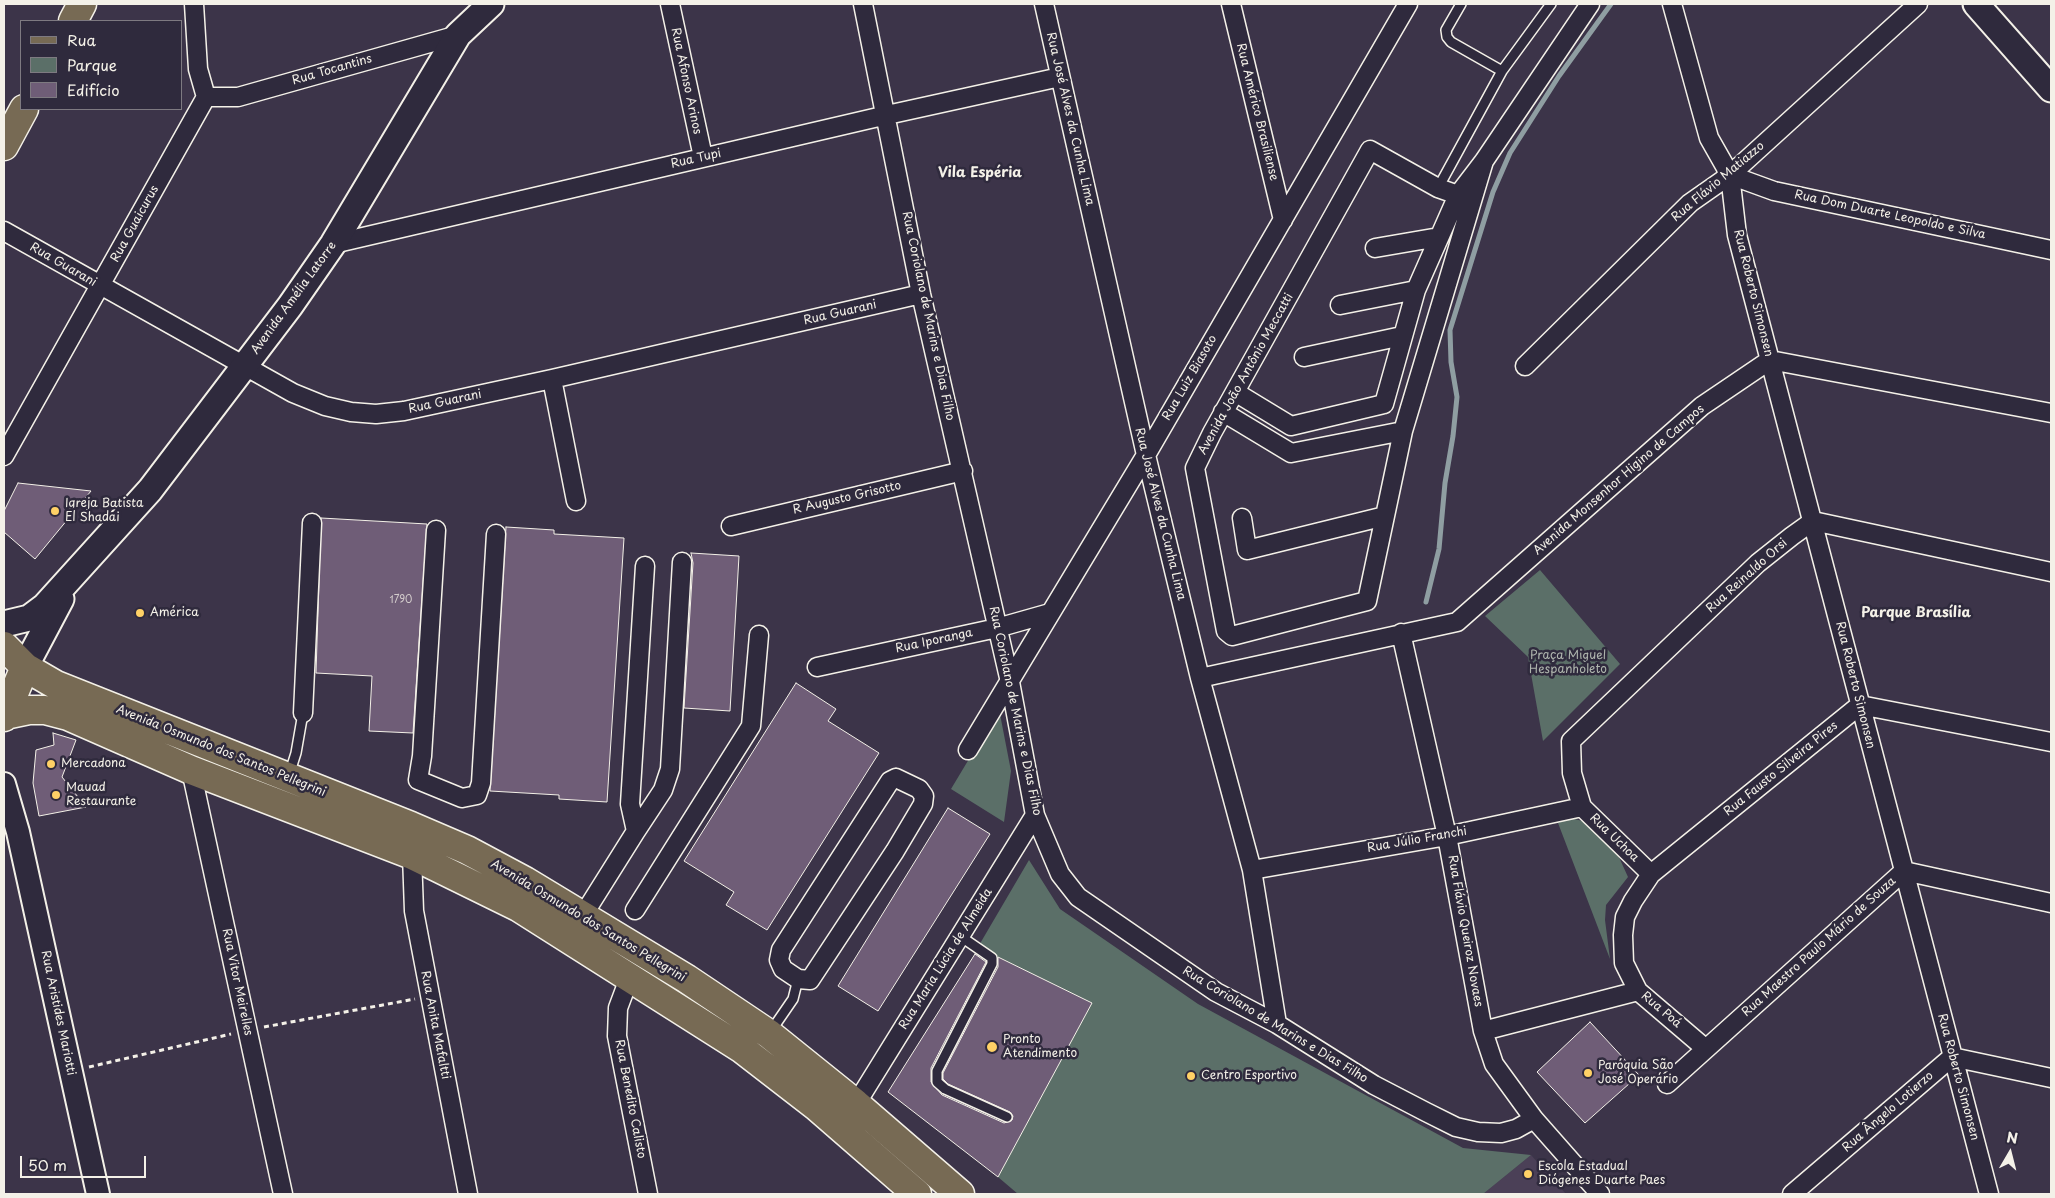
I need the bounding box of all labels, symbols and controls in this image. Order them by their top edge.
legend [20,20,182,110]
street label: Rua Afonso Arinos [668,26,704,136]
text: Rua [67,28,96,51]
street label: Rua José Alves da Cunha Lima [1043,31,1097,207]
street label: Rua Américo Brasiliense [1233,42,1281,182]
street label: Rua Tocantins [290,52,374,88]
text: Parque [67,53,117,76]
text: Edifício [67,78,120,101]
street label: Rua Flávio Matiazzo [1669,139,1767,225]
street label: Rua Tupi [669,146,723,172]
district label: Vila Espéria [938,165,1022,181]
street label: Rua Guaicurus [108,183,162,265]
street label: Rua Dom Duarte Leopoldo e Silva [1793,188,1987,242]
street label: Rua Coriolano de Marins e Dias Filho [899,210,957,422]
street label: Rua Roberto Simonsen [1730,228,1776,358]
street label: Avenida Amélia Latorre [248,239,340,357]
street label: Rua Guarani [27,240,99,290]
street label: Avenida João Antônio Meccatti [1196,291,1296,457]
street label: Rua Guarani [802,298,878,328]
street label: Rua Luiz Biasoto [1160,333,1220,423]
street label: Rua Guarani [407,387,483,417]
street label: Avenida Monsenhor Higino de Campos [1531,402,1707,558]
street label: Rua José Alves da Cunha Lima [1132,426,1188,602]
street label: R Augusto Grisotto [791,479,903,517]
place label: Igreja Batista El Shadai [65,497,144,525]
marker: Igreja Batista El Shadai [49,505,61,517]
street label: Rua Reinaldo Orsi [1703,536,1791,616]
house number: 1790 [390,594,412,606]
street label: Rua Coriolano de Marins e Dias Filho [986,605,1044,817]
district label: Parque Brasília [1861,605,1971,621]
place label: América [150,606,199,620]
marker: América [134,607,146,619]
street label: Rua Roberto Simonsen [1832,620,1878,750]
street label: Rua Iporanga [894,626,974,656]
park label: Praça Miguel Hespanholeto [1529,649,1607,677]
street label: Avenida Osmundo dos Santos Pellegrini [114,702,328,800]
street label: Rua Fausto Silveira Pires [1721,719,1841,819]
place label: Mercadona [61,757,126,771]
marker: Mercadona [45,758,57,770]
place label: Mauad Restaurante [66,781,136,809]
marker: Mauad Restaurante [50,789,62,801]
street label: Rua Uchoa [1586,811,1642,865]
street label: Rua Júlio Franchi [1366,824,1468,856]
street label: Rua Flávio Queiroz Novaes [1445,854,1485,1008]
street label: Avenida Osmundo dos Santos Pellegrini [488,857,688,985]
street label: Rua Maestro Paulo Mário de Souza [1739,874,1899,1020]
street label: Rua Maria Lúcia de Almeida [896,886,996,1032]
street label: Rua Vitor Meirelles [219,927,255,1037]
street label: Rua Aristides Mariotti [38,949,78,1077]
street label: Rua Coriolano de Marins e Dias Filho [1180,964,1370,1086]
street label: Rua Anita Mafaltti [417,969,453,1081]
street label: Rua Poá [1638,989,1684,1031]
street label: Rua Roberto Simonsen [1934,1012,1982,1142]
place label: Pronto Atendimento [1003,1033,1077,1061]
street label: Rua Benedito Calisto [611,1038,649,1160]
marker: Pronto Atendimento [985,1040,999,1054]
place label: Paróquia São José Operário [1598,1059,1678,1087]
marker: Paróquia São José Operário [1582,1067,1594,1079]
place label: Centro Esportivo [1201,1069,1297,1083]
street label: Rua Ângelo Lotierzo [1840,1069,1936,1155]
marker: Centro Esportivo [1185,1070,1197,1082]
text: N [2005,1126,2019,1149]
north arrow [1985,1128,2035,1178]
scale bar [22,1146,149,1178]
text: 50 m [28,1153,67,1176]
place label: Escola Estadual Diógenes Duarte Paes [1538,1160,1665,1188]
marker: Escola Estadual Diógenes Duarte Paes [1522,1168,1534,1180]

